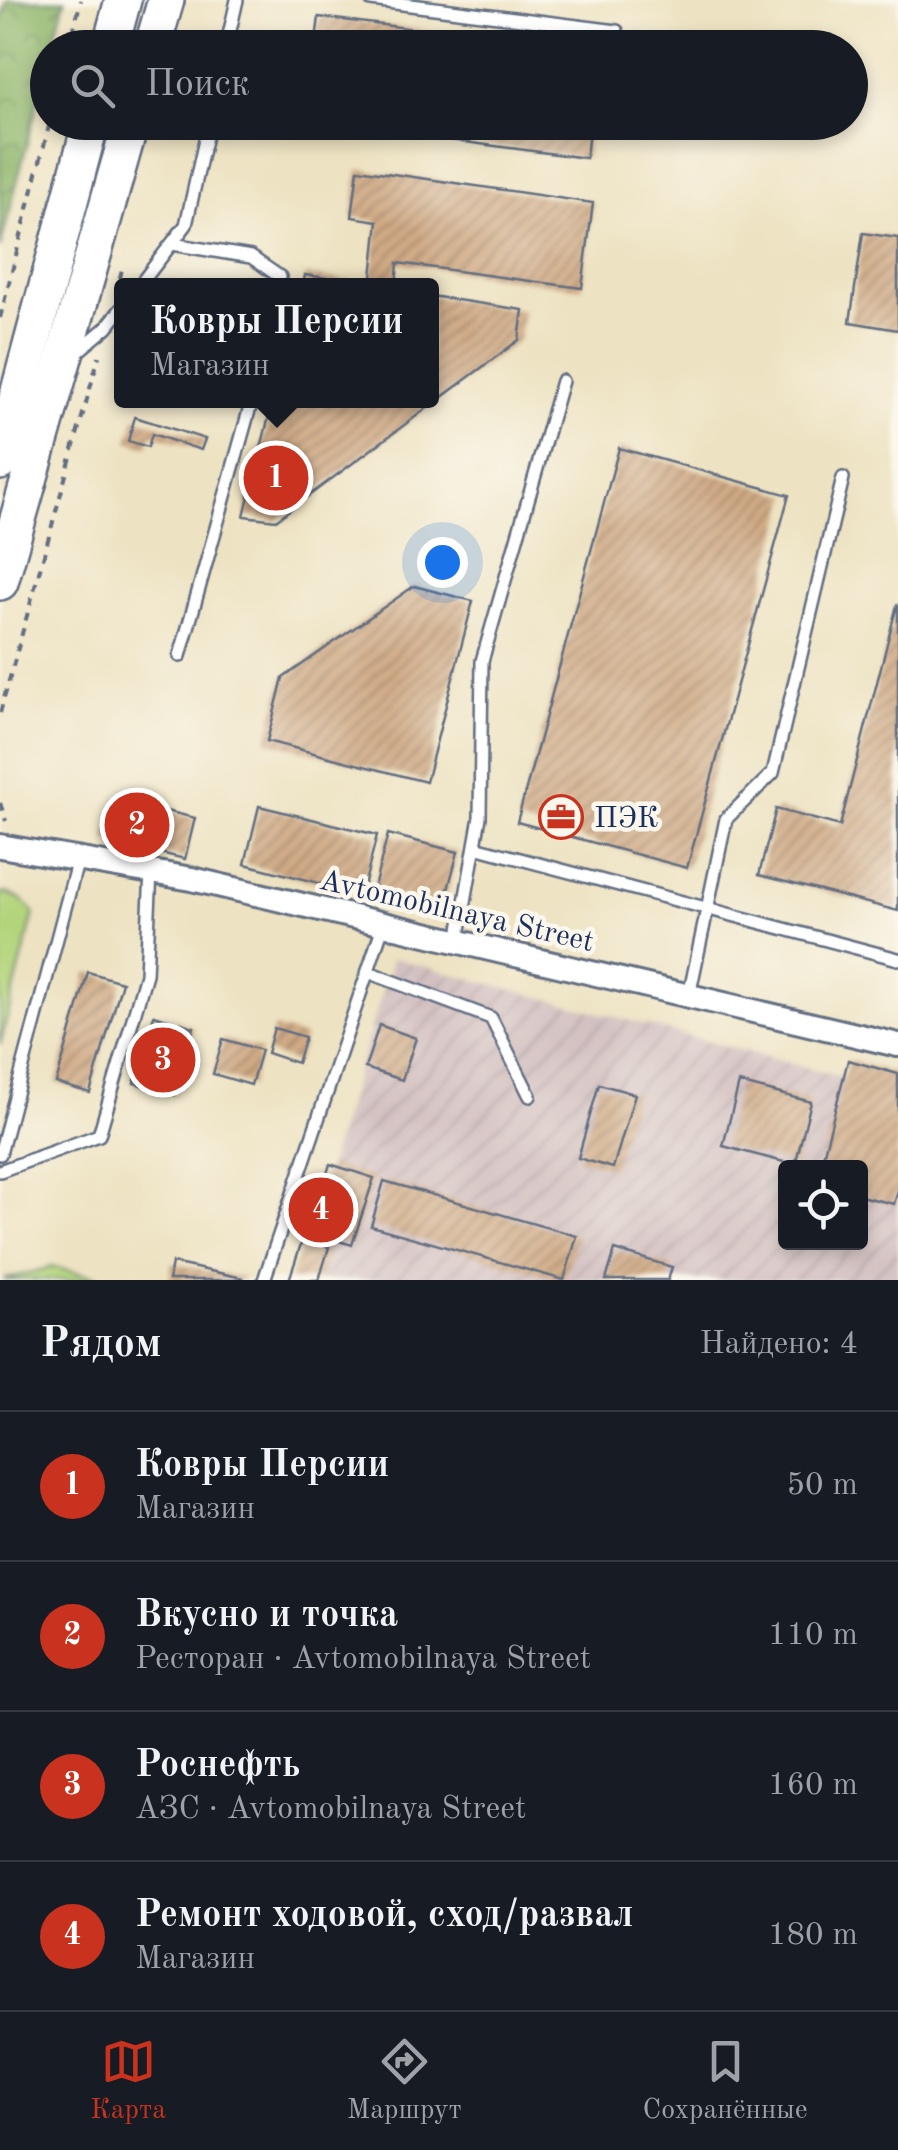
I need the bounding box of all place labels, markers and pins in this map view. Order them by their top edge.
pin: 1 [244,440,308,516]
pin: 2 [104,788,170,862]
office icon: ПЭК [538,794,584,840]
place label: ПЭК [594,804,659,834]
pin: 3 [130,1022,196,1098]
pin: 4 [288,1172,354,1248]

